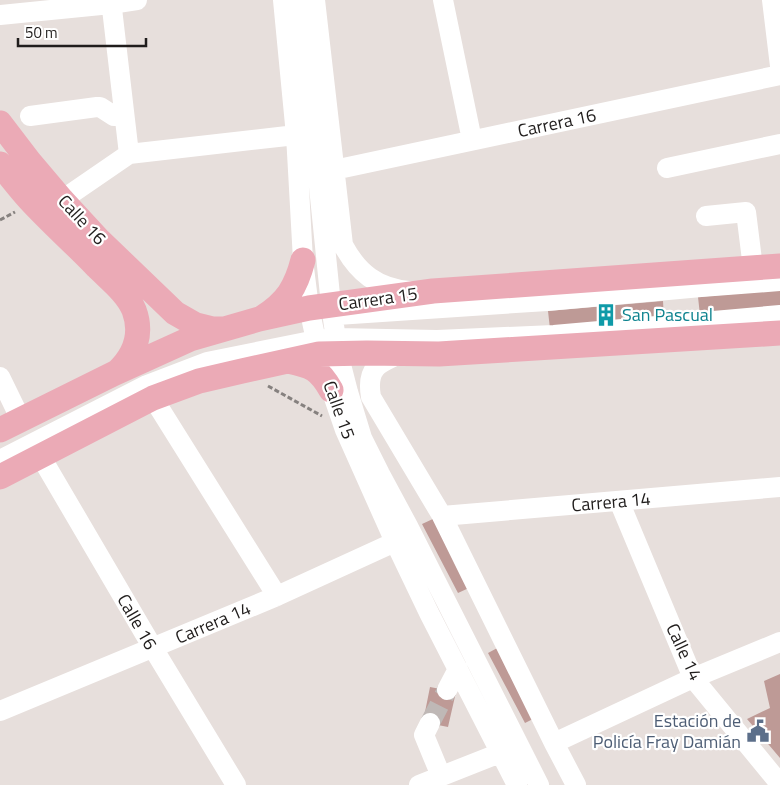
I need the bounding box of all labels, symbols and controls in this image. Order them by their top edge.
scale bar [18,15,145,47]
text: 50 m [25,21,58,44]
street label: Carrera 16 [515,101,599,144]
street label: Calle 16 [52,188,113,251]
street label: Carrera 15 [337,280,419,317]
place label: San Pascual [622,301,713,328]
building icon: San Pascual [593,302,619,328]
street label: Calle 15 [316,377,362,443]
street label: Carrera 14 [570,485,652,518]
street label: Calle 16 [111,589,164,655]
street label: Carrera 14 [171,595,255,651]
street label: Calle 14 [659,619,709,685]
place label: Estación de Policía Fray Damián [593,707,741,755]
public building icon: Estación de Policía Fray Damián [745,718,771,744]

